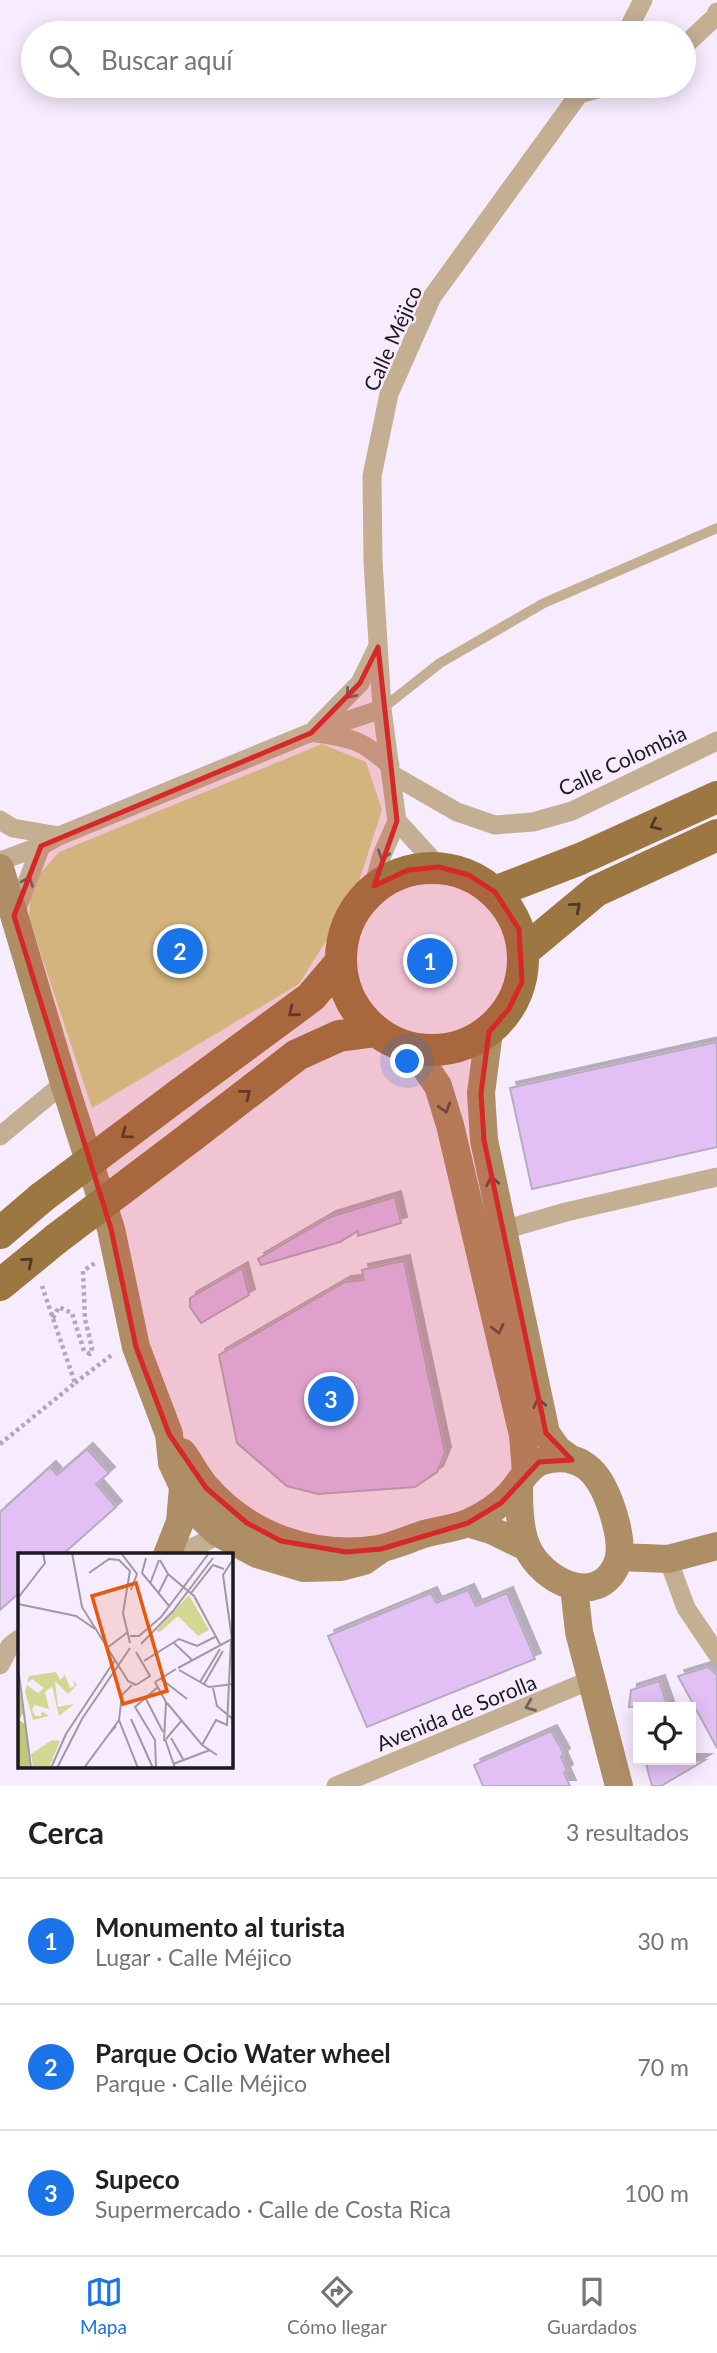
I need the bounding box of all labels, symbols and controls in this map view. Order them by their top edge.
search box [21,21,696,98]
icon: search [45,41,83,79]
text: Buscar aquí [101,44,232,76]
street label: Calle Méjico [358,281,426,395]
one-way arrow [346,686,358,699]
street label: Calle Colombia [554,720,690,800]
one-way arrow [650,817,662,831]
one-way arrow [377,849,391,861]
one-way arrow [19,876,33,888]
one-way arrow [568,903,581,915]
pin: 2 [157,925,203,977]
pin: 1 [407,935,453,987]
one-way arrow [289,1003,301,1016]
your location [390,1044,424,1078]
one-way arrow [238,1090,251,1103]
one-way arrow [436,1101,451,1113]
one-way arrow [121,1126,134,1138]
one-way arrow [486,1175,501,1187]
one-way arrow [21,1257,33,1270]
one-way arrow [490,1323,504,1335]
pin: 3 [308,1373,354,1425]
one-way arrow [533,1397,548,1409]
inset map [18,1553,233,1769]
street label: Avenida de Sorolla [372,1669,540,1755]
one-way arrow [525,1697,537,1711]
map controls [633,1702,696,1765]
button: locate [633,1702,696,1765]
text: Cerca [28,1814,104,1850]
text: 3 resultados [566,1818,689,1846]
text: Monumento al turista [95,1911,345,1943]
text: 1 [44,1927,58,1955]
text: 30 m [638,1927,689,1955]
text: Lugar · Calle Méjico [95,1943,292,1971]
text: Parque Ocio Water wheel [95,2037,391,2069]
text: 2 [44,2053,58,2081]
text: 70 m [638,2053,689,2081]
text: Parque · Calle Méjico [95,2069,307,2097]
text: Supeco [95,2163,180,2195]
text: 3 [44,2179,58,2207]
text: 100 m [624,2179,689,2207]
text: Supermercado · Calle de Costa Rica [95,2195,451,2223]
tab: Mapa [80,2273,127,2338]
tab: Cómo llegar [287,2273,387,2338]
tab: Guardados [547,2273,637,2338]

